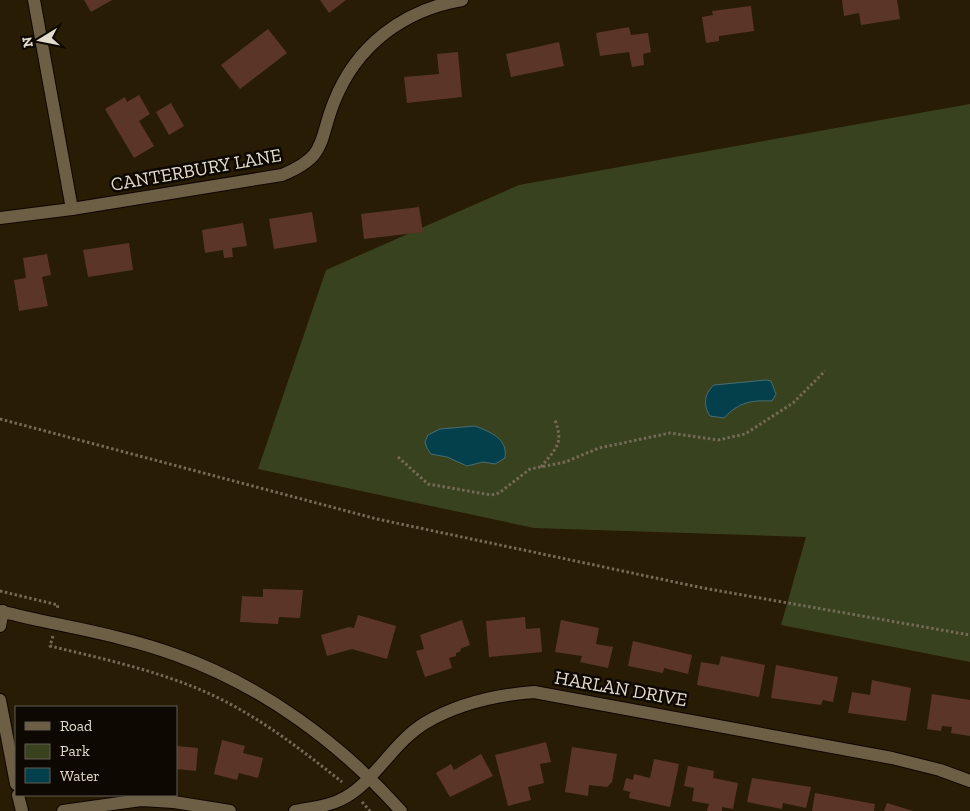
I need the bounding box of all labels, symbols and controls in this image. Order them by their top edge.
north arrow [15,15,65,65]
text: N [18,35,37,49]
street label: CANTERBURY LANE [109,143,283,196]
street label: HARLAN DRIVE [553,666,689,711]
legend [15,706,178,796]
text: Road [60,717,93,735]
text: Park [60,742,90,760]
text: Water [60,767,100,785]

